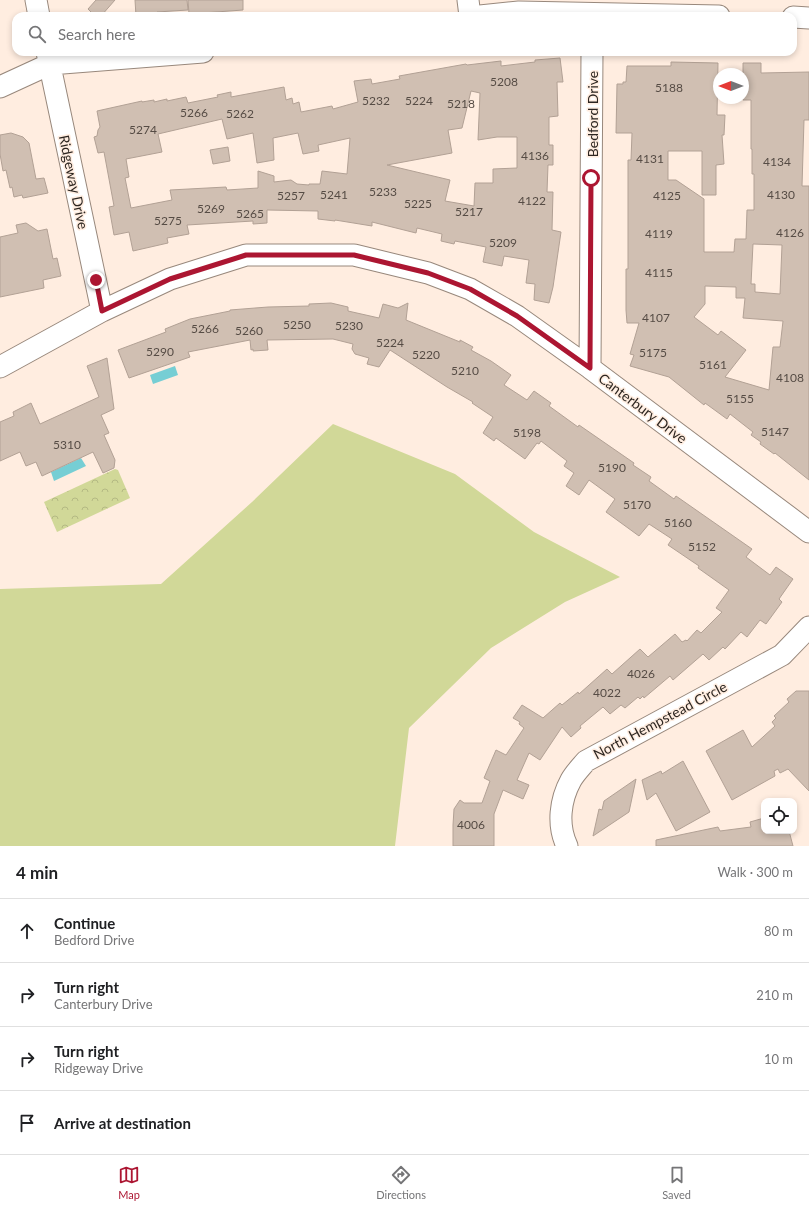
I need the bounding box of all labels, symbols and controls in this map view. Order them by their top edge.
search box [12,12,797,56]
icon: search [26,23,48,45]
text: Search here [58,25,135,43]
north arrow [713,68,749,104]
street label: Bedford Drive [584,71,601,157]
house number: 5208 [490,74,518,89]
house number: 5188 [655,80,683,95]
house number: 5232 [362,93,390,108]
house number: 5224 [405,93,433,108]
house number: 5218 [447,96,475,111]
house number: 5266 [180,105,208,120]
house number: 5262 [226,106,254,121]
house number: 5274 [129,122,157,137]
street label: Ridgeway Drive [56,133,92,231]
house number: 4136 [521,148,549,163]
house number: 4131 [636,151,664,166]
house number: 4134 [763,154,791,169]
route start [582,169,600,187]
house number: 5233 [369,184,397,199]
house number: 5241 [320,187,348,202]
house number: 4130 [767,187,795,202]
house number: 5257 [277,188,305,203]
house number: 4125 [653,188,681,203]
house number: 4122 [518,193,546,208]
house number: 5225 [404,196,432,211]
house number: 5269 [197,201,225,216]
house number: 5217 [455,204,483,219]
house number: 5265 [236,206,264,221]
house number: 5275 [154,213,182,228]
house number: 4126 [776,225,804,240]
house number: 4119 [645,226,673,241]
house number: 5209 [489,235,517,250]
house number: 4115 [645,265,673,280]
route end [87,271,105,289]
house number: 4107 [642,310,670,325]
house number: 5250 [283,317,311,332]
house number: 5230 [335,318,363,333]
house number: 5266 [191,321,219,336]
house number: 5260 [235,323,263,338]
house number: 5224 [376,335,404,350]
house number: 5290 [146,344,174,359]
house number: 5175 [639,345,667,360]
house number: 5220 [412,347,440,362]
house number: 5161 [699,357,727,372]
house number: 5210 [451,363,479,378]
street label: Canterbury Drive [596,369,690,447]
house number: 4108 [776,370,804,385]
house number: 5155 [726,391,754,406]
house number: 5147 [761,424,789,439]
house number: 5198 [513,425,541,440]
house number: 5310 [53,437,81,452]
house number: 5190 [598,460,626,475]
house number: 5170 [623,497,651,512]
house number: 5160 [664,515,692,530]
house number: 5152 [688,539,716,554]
house number: 4026 [627,666,655,681]
street label: North Hempstead Circle [590,678,730,762]
house number: 4022 [593,685,621,700]
map controls [761,798,797,834]
button: locate [761,798,797,834]
house number: 4006 [457,817,485,832]
text: 4 min [16,862,58,883]
text: Walk · 300 m [717,864,793,880]
text: Continue [54,914,115,932]
icon: ahead [16,920,38,942]
text: 80 m [764,923,793,939]
text: Bedford Drive [54,932,134,948]
text: Turn right [54,978,119,996]
icon: right [16,984,38,1006]
text: 210 m [756,987,793,1003]
text: Canterbury Drive [54,996,153,1012]
text: Turn right [54,1042,119,1060]
icon: right [16,1048,38,1070]
text: 10 m [764,1051,793,1067]
text: Ridgeway Drive [54,1060,143,1076]
icon: arrive [16,1112,38,1134]
text: Arrive at destination [54,1114,191,1132]
tab: Map [118,1164,140,1201]
tab: Directions [376,1164,426,1201]
tab: Saved [662,1164,691,1201]

